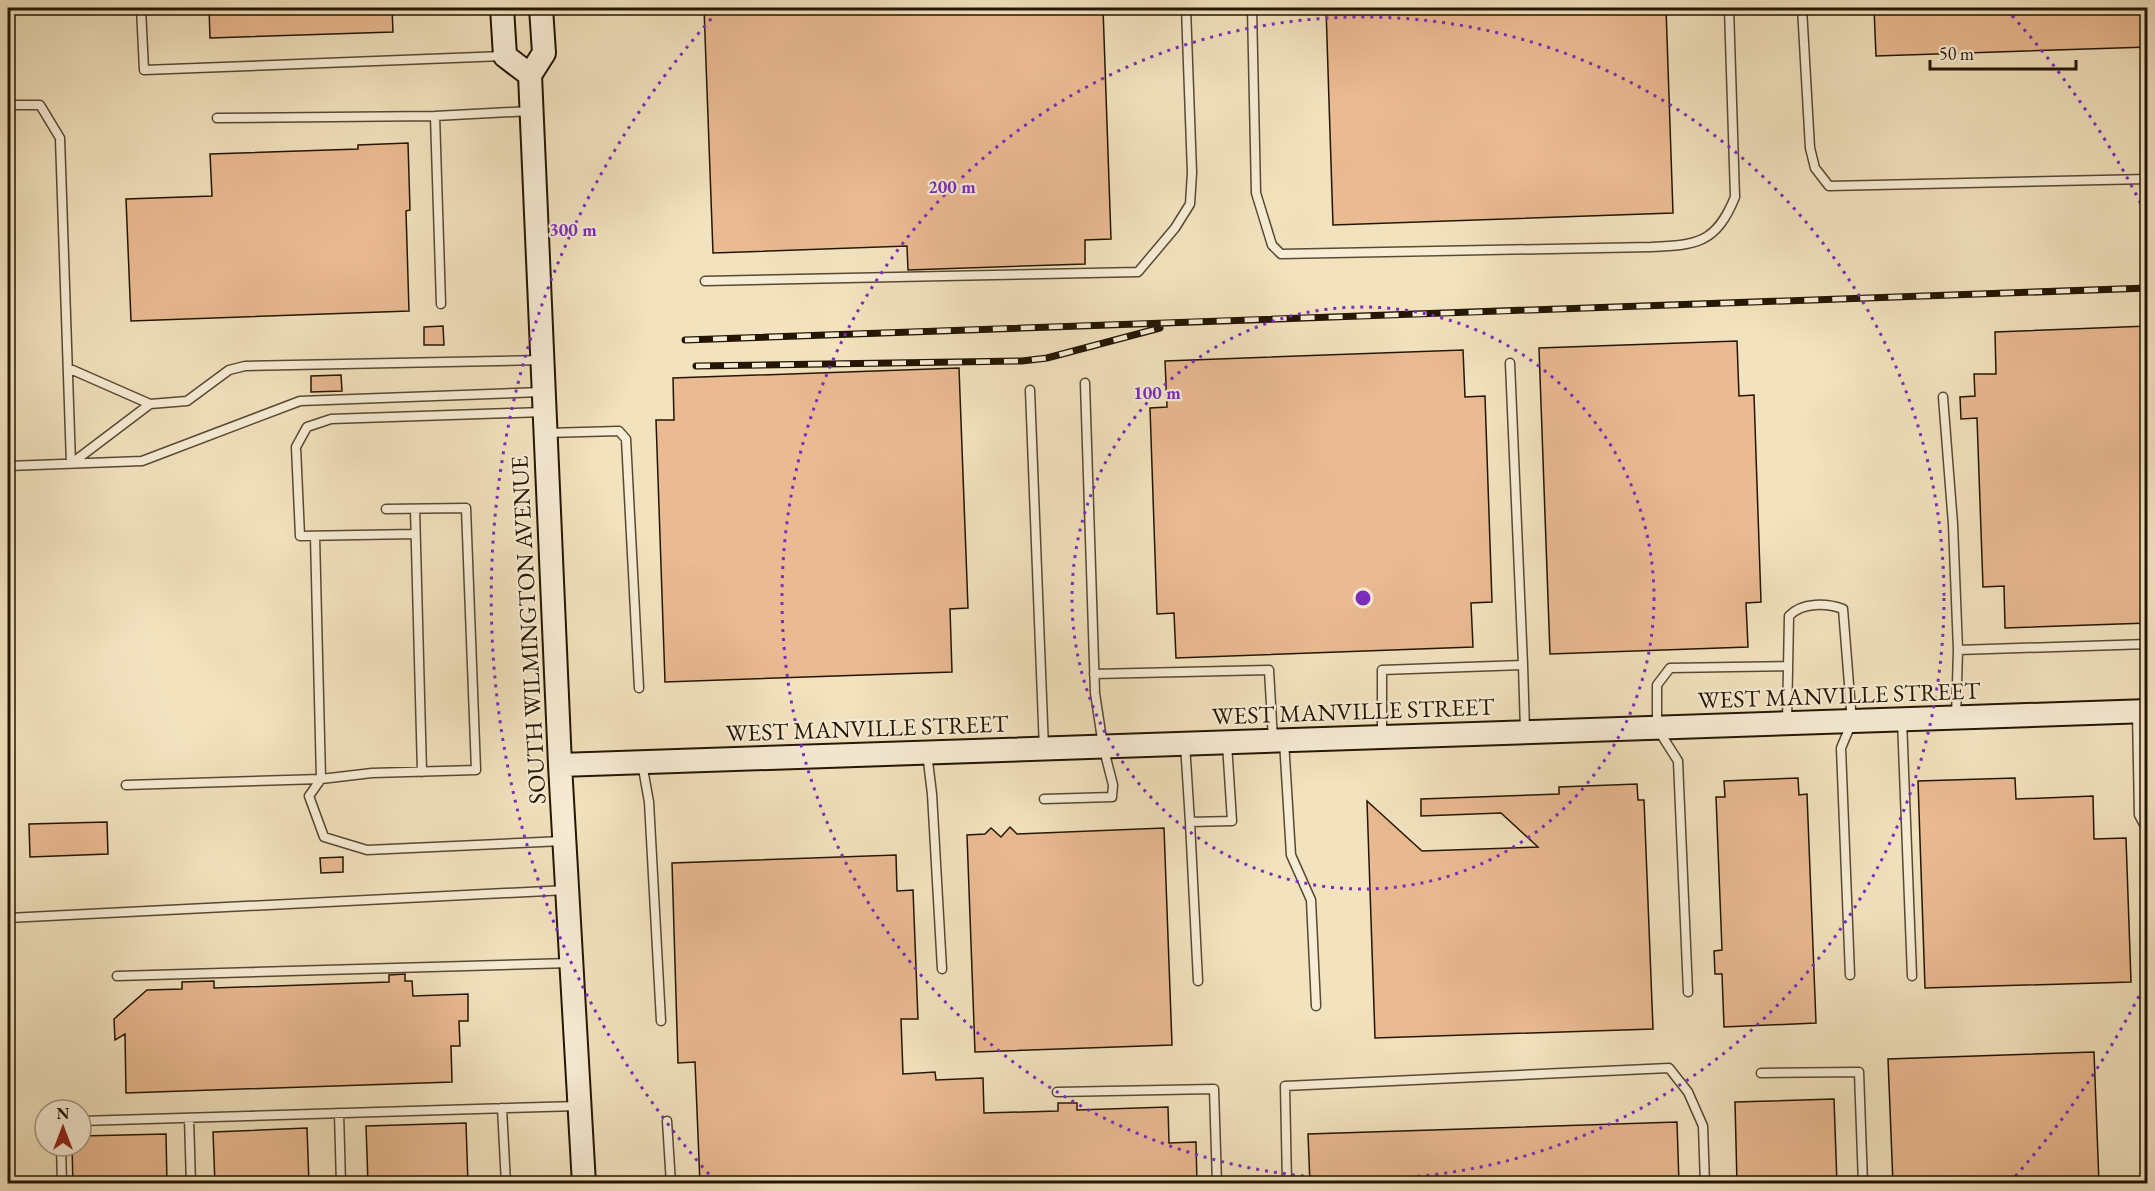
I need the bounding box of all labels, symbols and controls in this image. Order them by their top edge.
scale bar [1930,33,2076,71]
text: 50 m [1939,42,1974,65]
text: 200 m [928,175,976,198]
text: 300 m [549,218,597,241]
text: 100 m [1133,381,1181,404]
street label: SOUTH WILMINGTON AVENUE [503,455,553,805]
centre of rings [1353,588,1373,608]
street label: WEST MANVILLE STREET [1697,675,1982,715]
street label: WEST MANVILLE STREET [1211,691,1496,731]
street label: WEST MANVILLE STREET [725,708,1010,748]
north arrow [33,1098,93,1158]
text: N [57,1103,70,1124]

